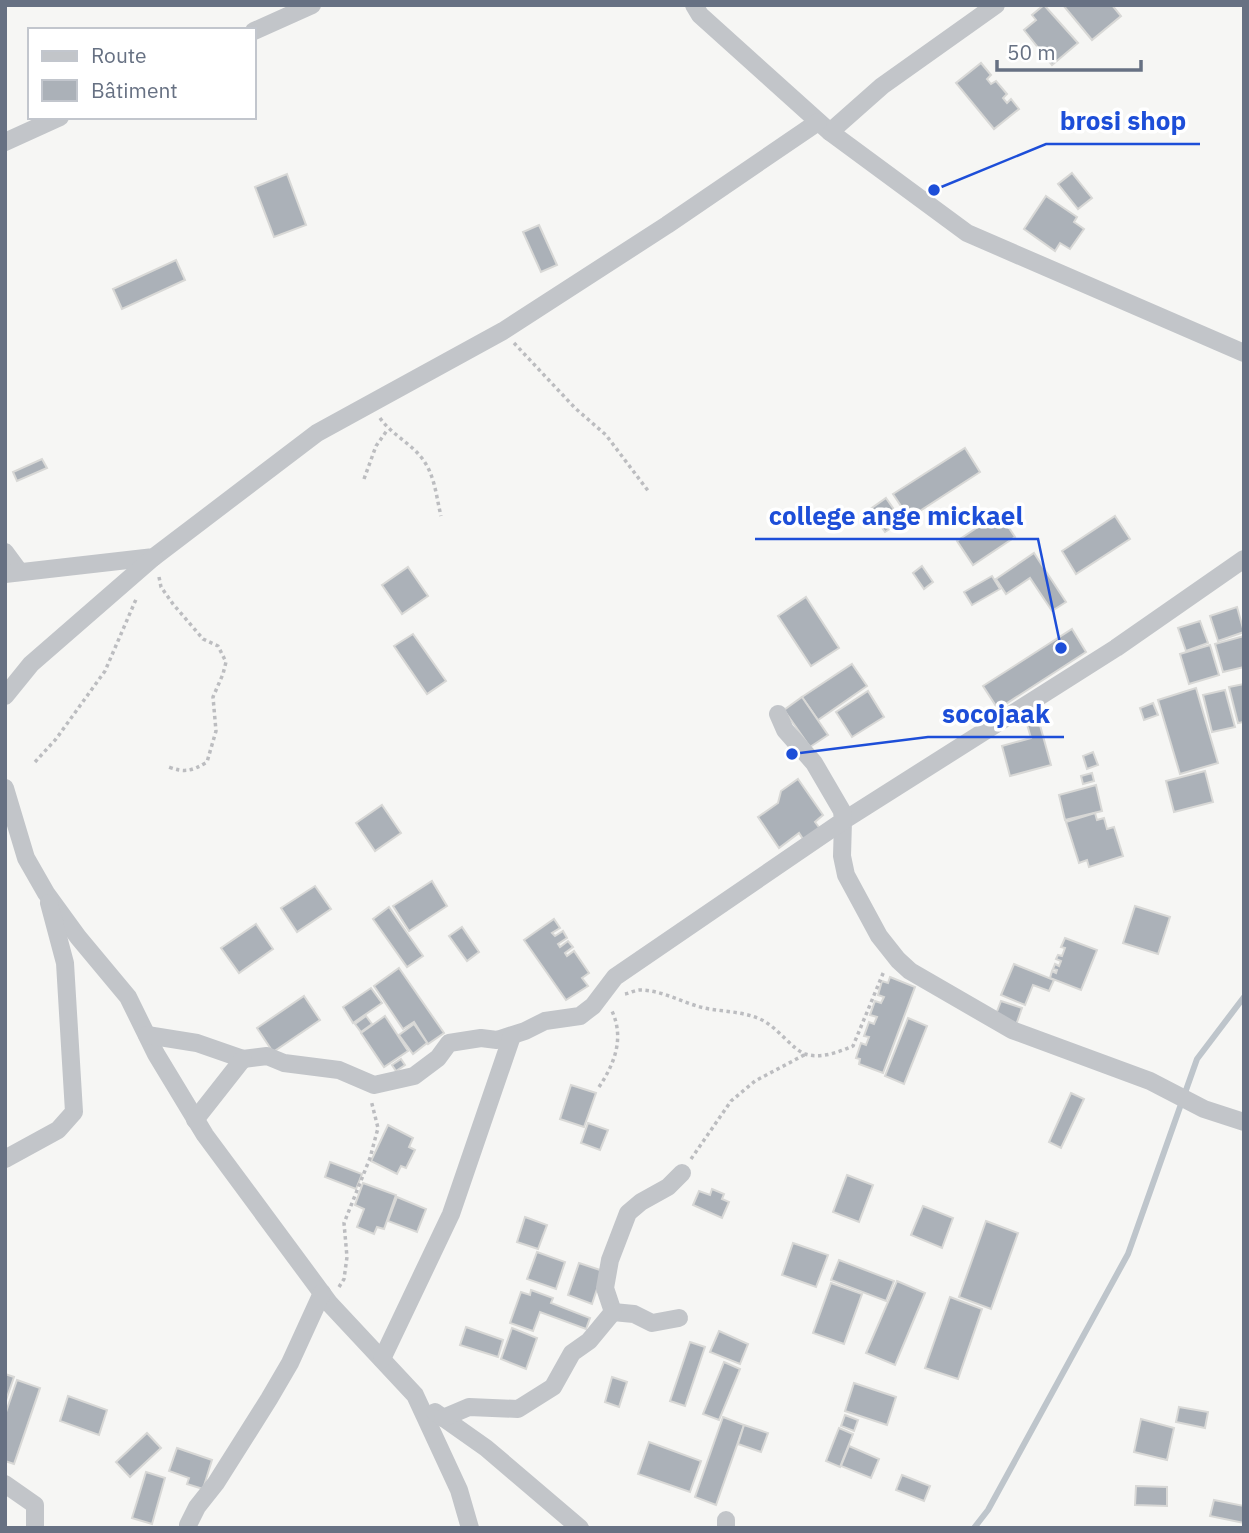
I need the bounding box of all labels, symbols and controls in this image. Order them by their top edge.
legend [28,28,256,119]
scale bar [997,28,1140,72]
text: 50 m [1007,38,1056,66]
text: Route [91,41,147,69]
text: Bâtiment [91,76,178,104]
callout: brosi shop [1046,97,1200,144]
text: brosi shop [1060,103,1186,137]
callout: college ange mickael [755,492,1038,539]
text: college ange mickael [769,498,1023,532]
callout: socojaak [928,690,1064,737]
text: socojaak [942,696,1050,730]

